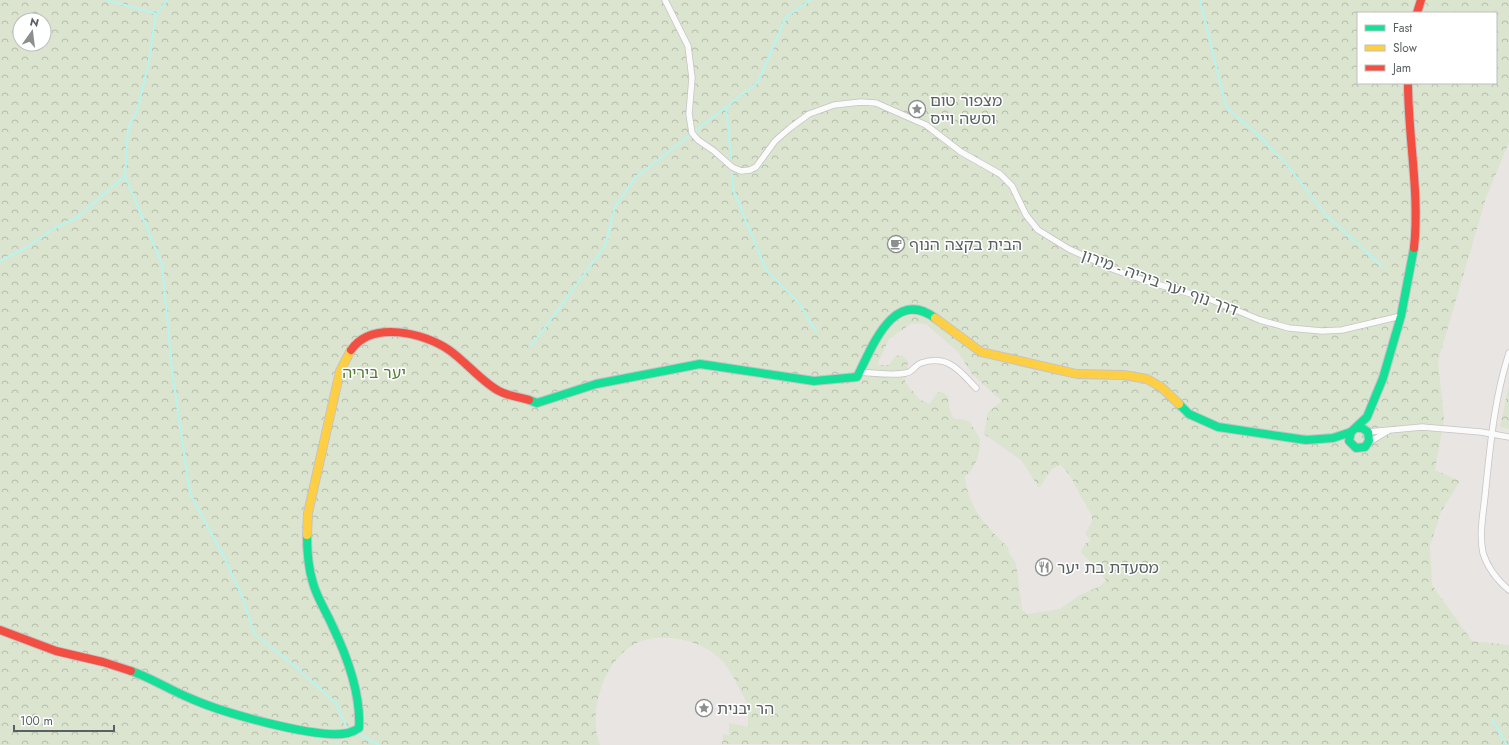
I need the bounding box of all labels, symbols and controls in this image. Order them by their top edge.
north arrow [12,12,52,52]
legend [1357,12,1497,84]
text: N [28,13,41,31]
text: Fast [1393,19,1412,37]
text: Slow [1393,39,1418,57]
text: Jam [1391,59,1411,77]
place label: מצפור טום וסשה וייס [930,89,1002,130]
place icon: מצפור טום וסשה וייס [907,99,927,119]
place label: הבית בקצה הנוף [909,233,1022,256]
cafe icon: הבית בקצה הנוף [886,234,906,254]
street label: דרך נוף יער ביריה - מירון [1078,243,1242,322]
park label: יער ביריה [342,361,406,384]
place label: מסעדת בת יער [1057,556,1159,579]
restaurant icon: מסעדת בת יער [1034,557,1054,577]
place label: הר יבנית [717,697,774,720]
place icon: הר יבנית [694,698,714,718]
scale bar [14,707,114,733]
text: 100 m [20,712,53,730]

